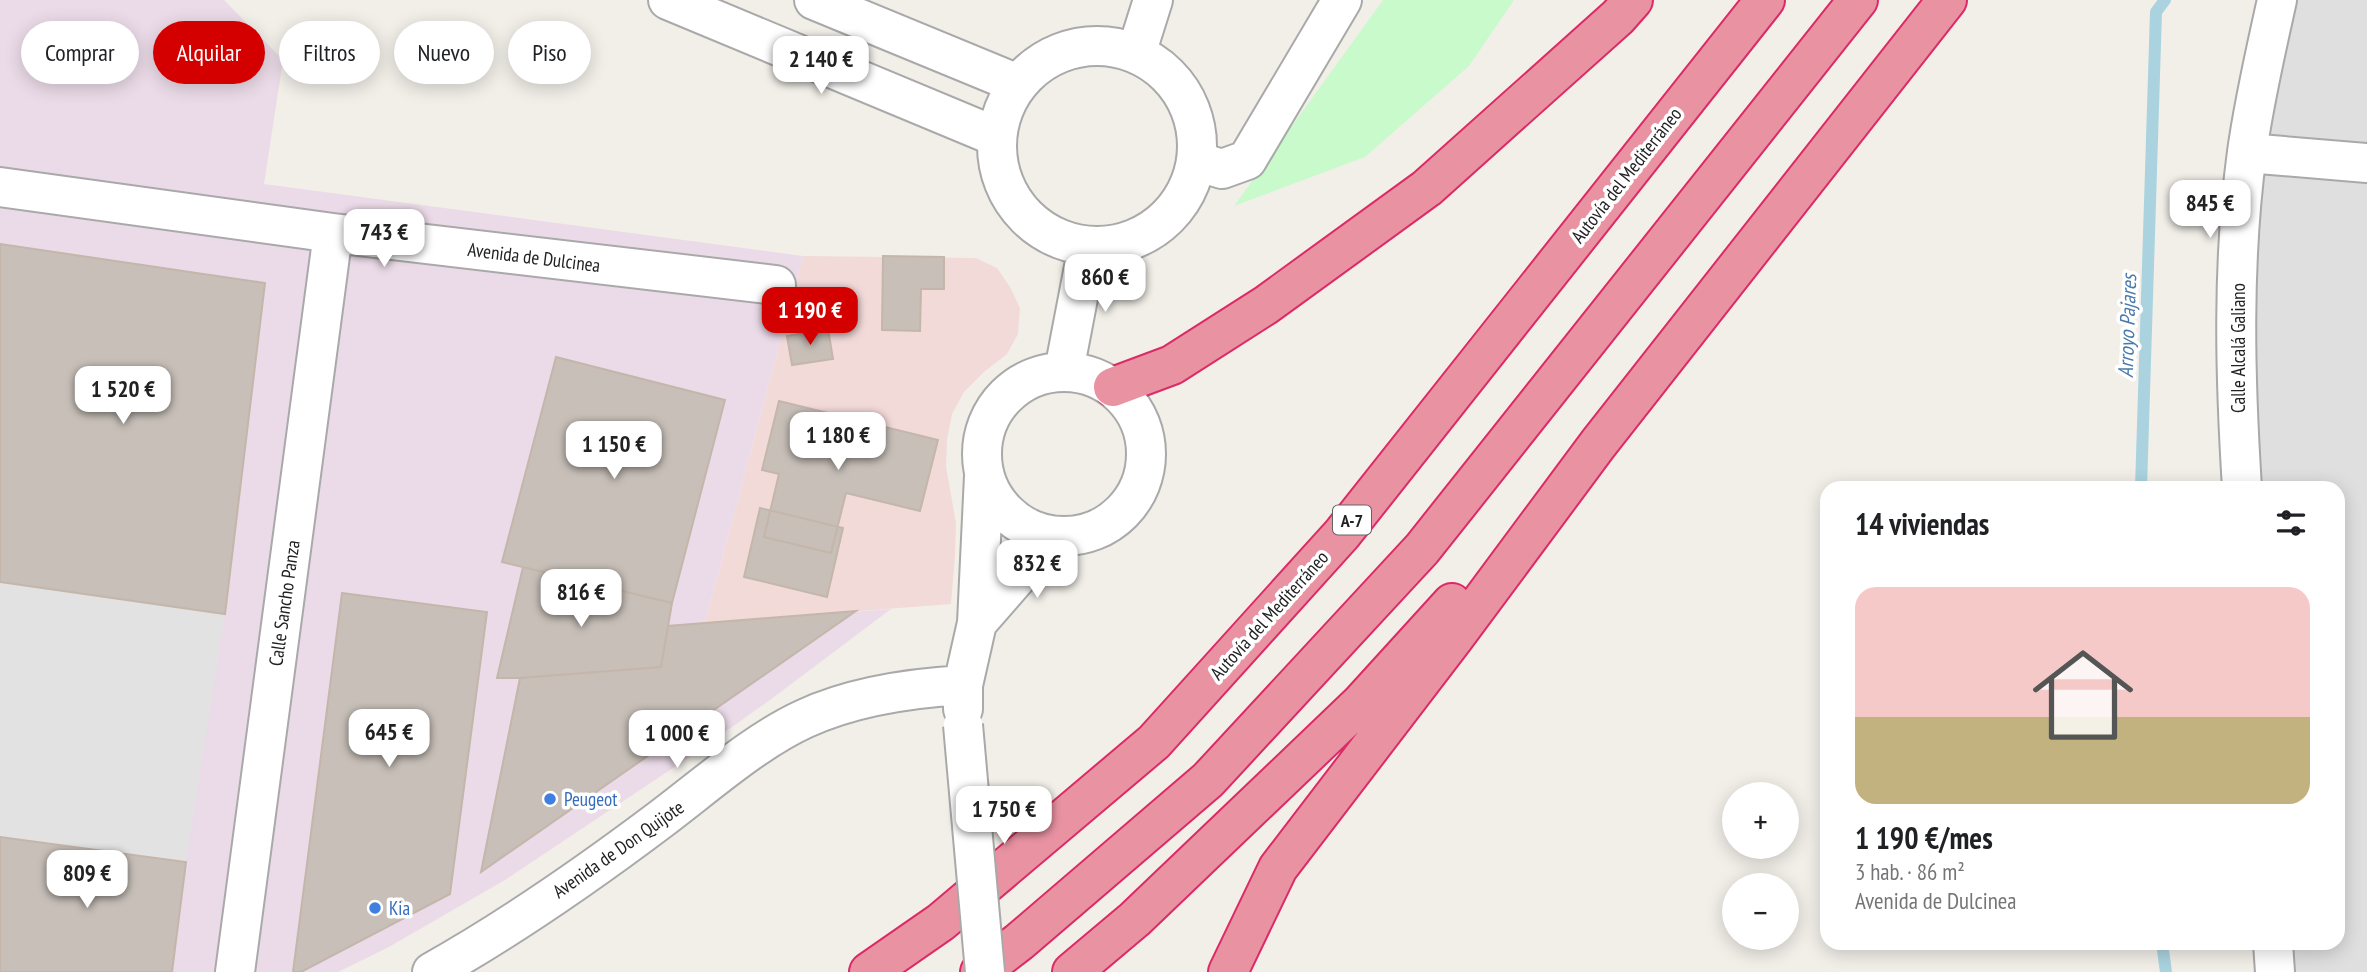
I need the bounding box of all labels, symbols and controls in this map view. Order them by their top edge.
chip: Comprar [21,21,139,84]
chip: Alquilar [153,21,265,84]
chip: Filtros [279,21,380,84]
chip: Nuevo [394,21,494,84]
chip: Piso [508,21,591,84]
pin: 2 140 € [756,36,886,96]
text: 2 140 € [789,44,853,73]
street label: Autovía del Mediterráneo [1566,102,1686,248]
pin: 845 € [2161,180,2259,240]
text: 845 € [2186,188,2234,217]
pin: 743 € [335,210,433,269]
text: 743 € [360,217,408,246]
street label: Avenida de Dulcinea [466,237,602,277]
pin: 860 € [1056,254,1154,314]
text: 860 € [1081,262,1129,291]
water label: Arroyo Pajares [2112,272,2142,378]
street label: Calle Alcalá Galiano [2226,283,2250,413]
pin: 1 190 € [745,288,875,347]
text: 1 190 € [778,295,842,324]
pin: 1 520 € [58,366,188,426]
text: 1 520 € [91,374,155,403]
pin: 1 180 € [773,412,903,472]
text: 1 180 € [806,420,870,449]
pin: 1 150 € [549,421,679,481]
text: 1 150 € [582,429,646,458]
text: 14 viviendas [1855,504,1989,543]
icon: filters [2272,504,2310,542]
road number: A-7 [1333,506,1371,534]
street label: Calle Sancho Panza [263,539,305,667]
pin: 832 € [988,540,1086,600]
street label: Autovía del Mediterráneo [1205,545,1333,685]
text: 832 € [1013,548,1061,577]
pin: 816 € [532,570,630,629]
text: 816 € [557,577,605,606]
icon: home [2020,632,2146,758]
pin: 645 € [340,710,438,769]
pin: 1 000 € [612,710,742,770]
text: 645 € [365,717,413,746]
text: 1 000 € [645,718,709,747]
map controls [1722,782,1799,950]
button: + [1722,782,1799,859]
pin: 1 750 € [939,786,1069,846]
place label: Peugeot [564,787,618,811]
marker: Peugeot [542,791,558,807]
text: 1 750 € [972,794,1036,823]
street label: Avenida de Don Quijote [548,795,688,903]
text: 1 190 €/mes [1855,818,1993,857]
pin: 809 € [38,850,136,910]
text: 3 hab. · 86 m² [1855,857,1965,886]
text: 809 € [63,858,111,887]
button: − [1722,873,1799,950]
text: Avenida de Dulcinea [1855,886,2016,915]
place label: Kia [389,896,410,920]
marker: Kia [367,900,383,916]

